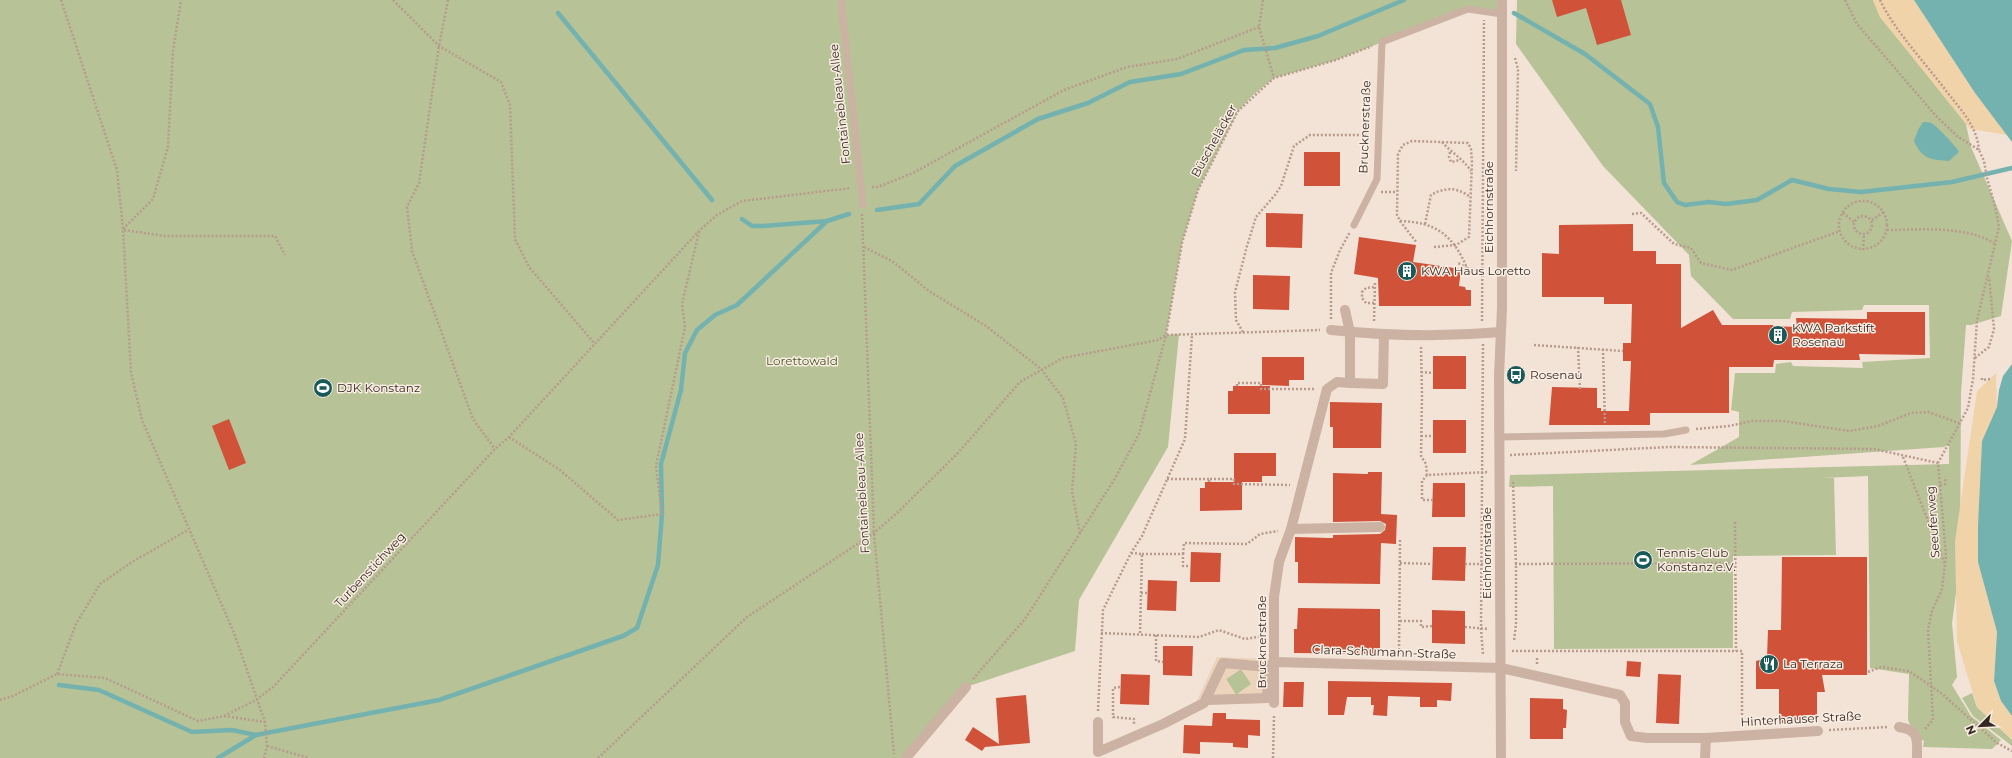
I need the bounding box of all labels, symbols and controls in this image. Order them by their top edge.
street label: Fontainebleau-Allee [826,43,853,165]
street label: Brucknerstraße [1355,80,1374,174]
street label: Büscheläcker [1187,102,1240,180]
street label: Eichhornstraße [1481,161,1496,253]
building icon: KWA Haus Loretto [1396,260,1418,282]
place label: KWA Haus Loretto [1421,263,1531,278]
place label: KWA Parkstift Rosenau [1792,320,1875,349]
building icon: KWA Parkstift Rosenau [1767,324,1789,346]
park label: Lorettowald [766,353,838,368]
bus stop icon: Rosenau [1505,364,1527,386]
place label: Rosenau [1530,367,1583,382]
sports icon: DJK Konstanz [312,377,334,399]
place label: DJK Konstanz [337,380,420,395]
street label: Fontainebleau-Allee [851,432,872,554]
street label: Seeuferweg [1923,486,1942,558]
street label: Eichhornstraße [1479,507,1494,599]
street label: Turbenstichweg [331,529,408,610]
place label: Tennis-Club Konstanz e.V. [1657,545,1736,574]
sports icon: Tennis-Club Konstanz e.V. [1632,549,1654,571]
street label: Brucknerstraße [1254,595,1269,689]
street label: Clara-Schumann-Straße [1312,641,1456,662]
restaurant icon: La Terraza [1758,653,1780,675]
place label: La Terraza [1783,656,1843,671]
north arrow [1960,706,2000,746]
street label: Hinterhauser Straße [1740,708,1862,729]
text: N [1963,723,1979,737]

